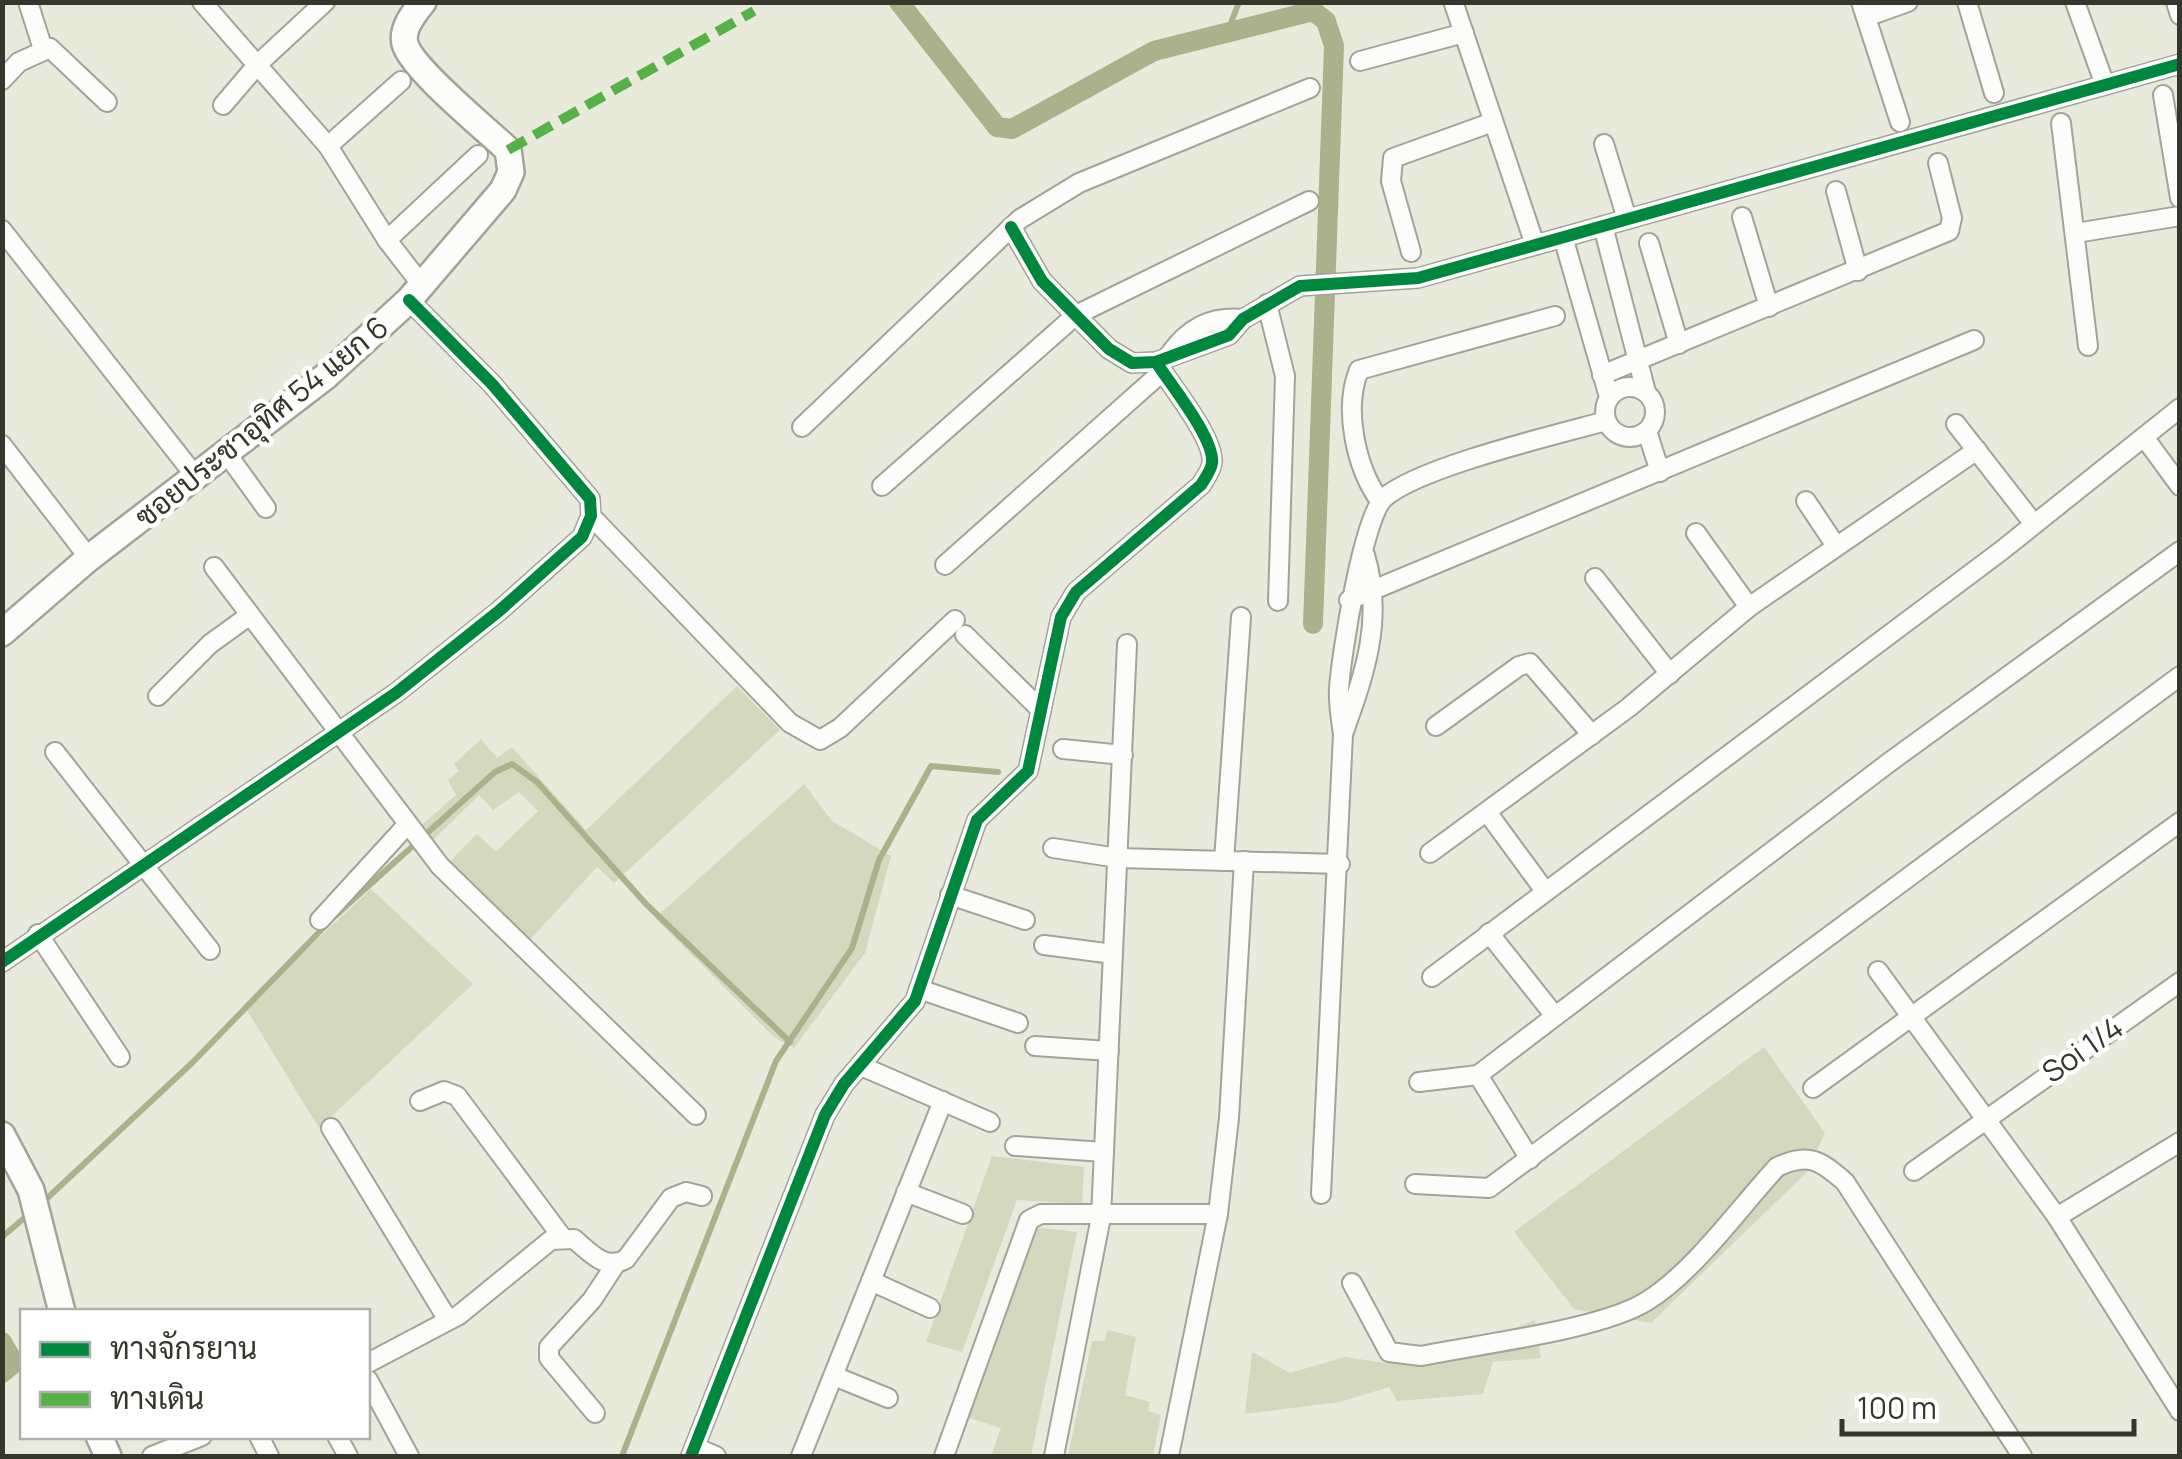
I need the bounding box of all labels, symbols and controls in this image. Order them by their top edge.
street label: ซอยประชาอุทิศ 54 แยก 6 [126,306,398,538]
street label: Soi 1/4 [2033,1006,2131,1092]
legend [20,1309,370,1439]
text: ทางจักรยาน [110,1327,257,1368]
scale bar [1842,1374,2134,1436]
text: ทางเดิน [110,1377,204,1418]
text: 100 m [1857,1387,1937,1428]

